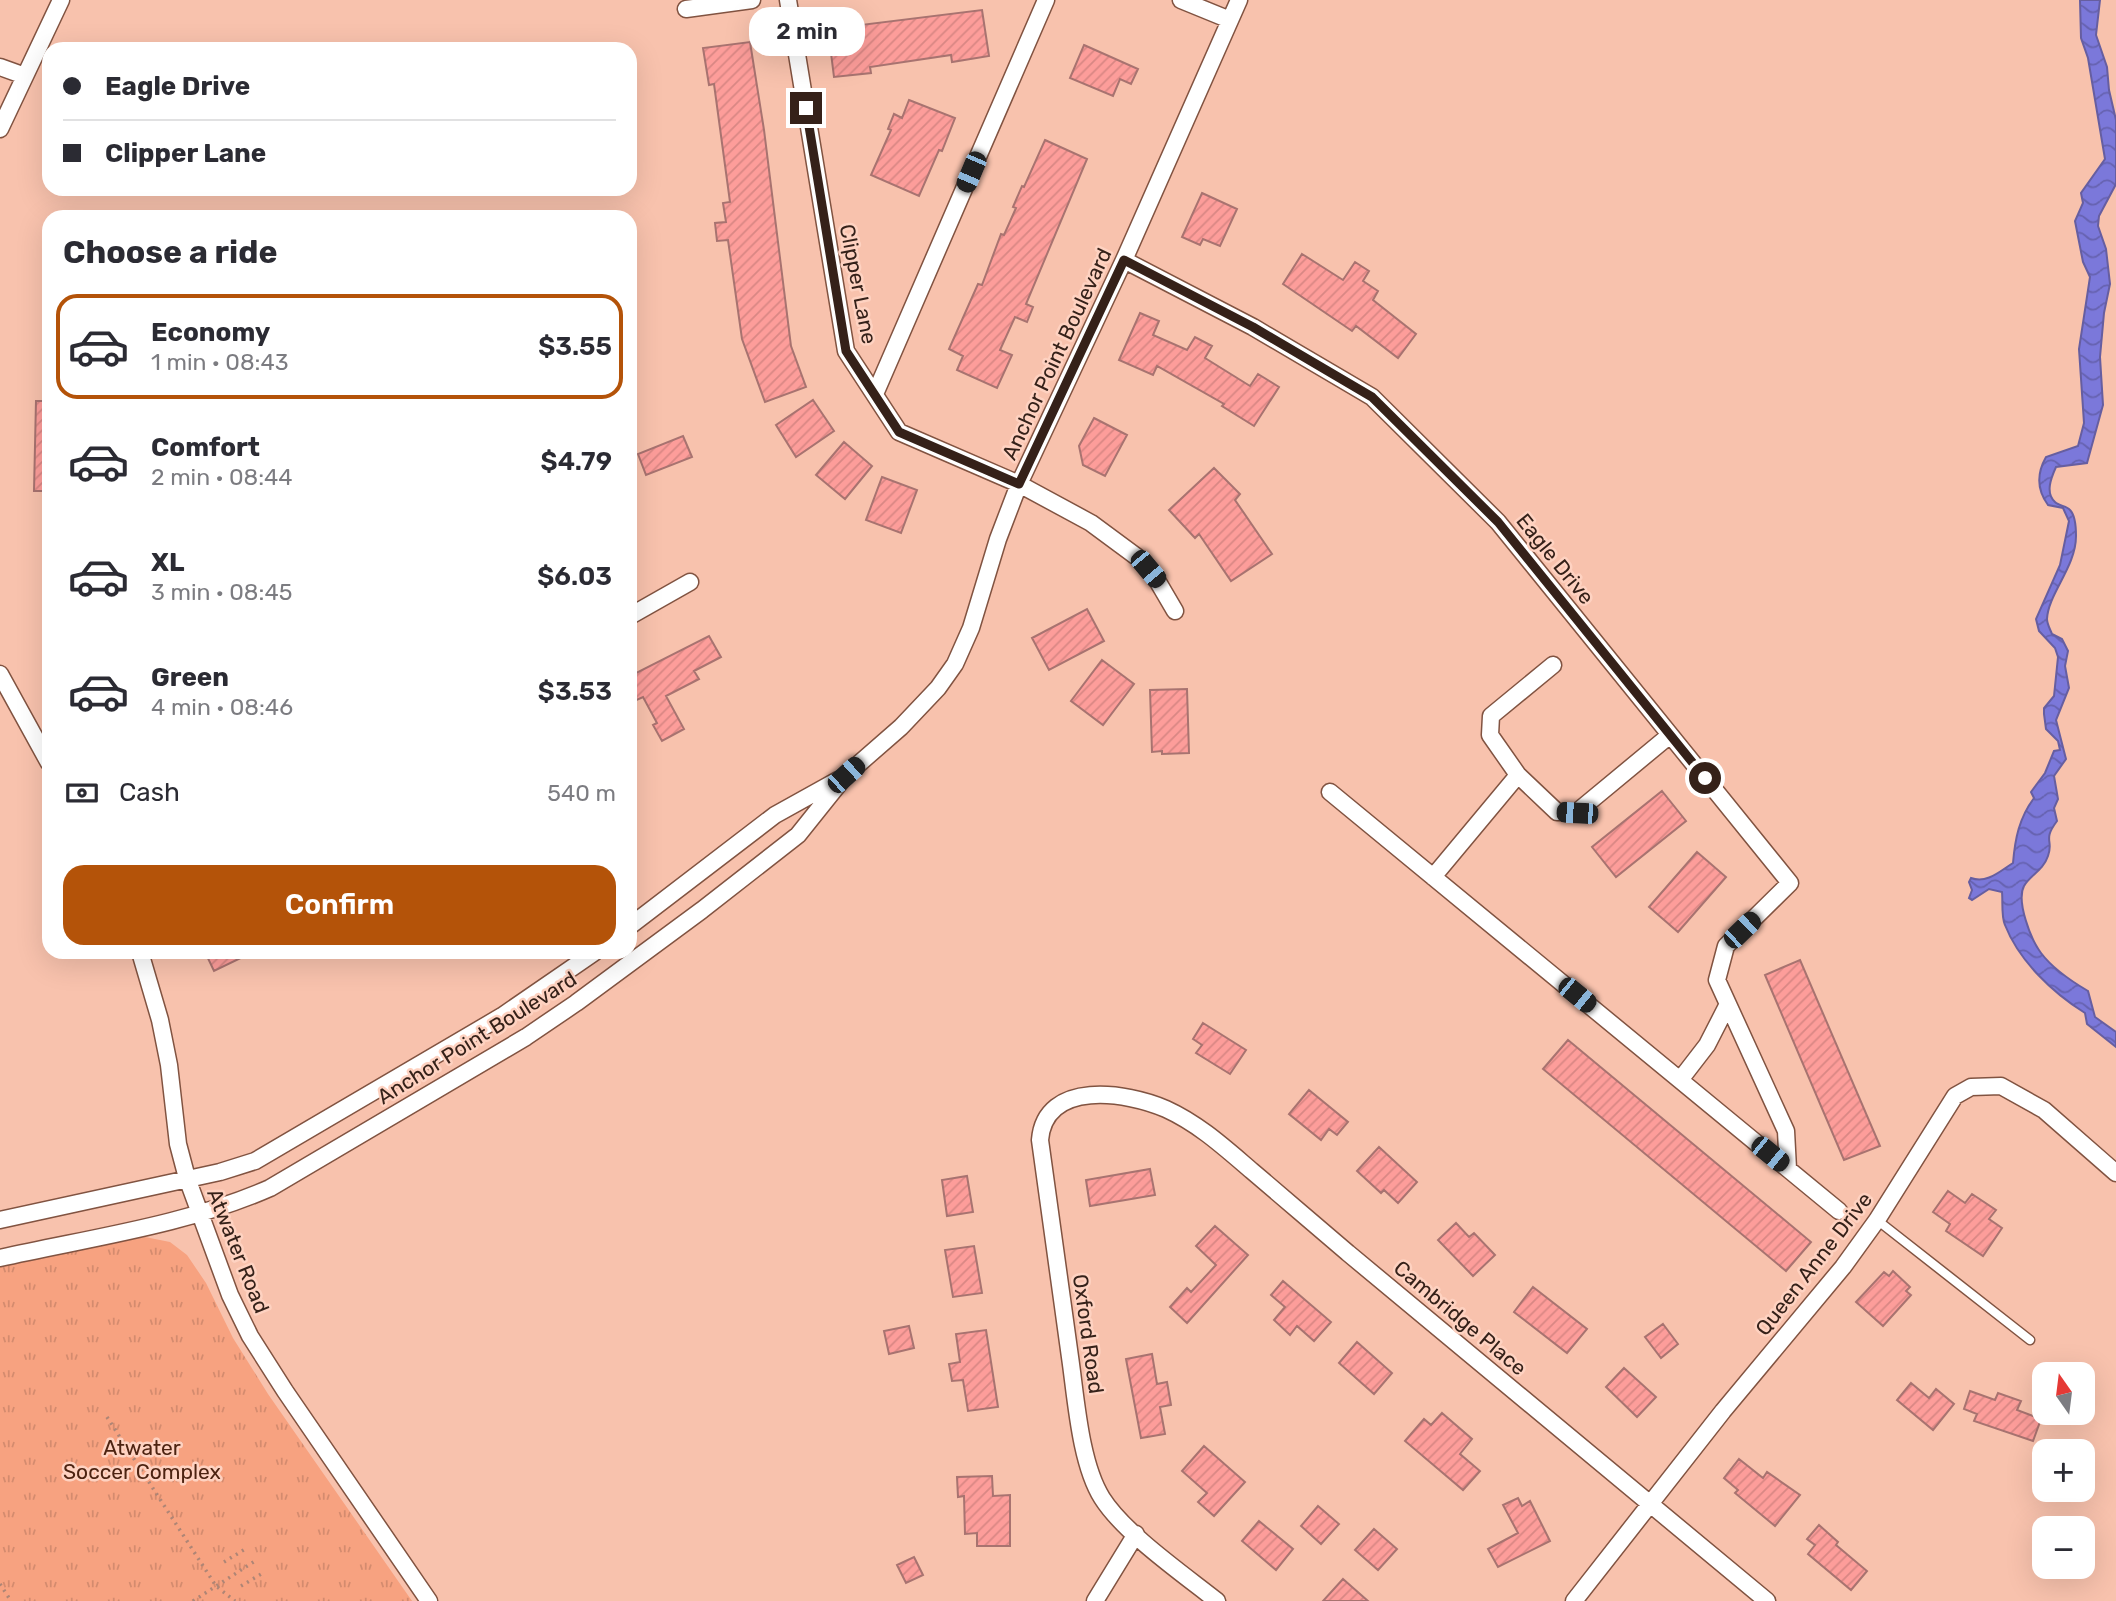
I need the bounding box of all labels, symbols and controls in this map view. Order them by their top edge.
callout: 2 min [748,7,864,56]
text: 2 min [776,17,838,45]
text: Eagle Drive [105,71,250,102]
route end [790,92,822,124]
text: Clipper Lane [105,138,266,169]
car [954,149,989,195]
street label: Clipper Lane [835,222,882,346]
text: Choose a ride [63,233,277,271]
street label: Anchor Point Boulevard [996,244,1117,464]
icon: car [67,315,130,378]
text: Economy [151,317,270,348]
text: $3.55 [538,331,612,362]
text: 1 min · 08:43 [151,348,289,376]
icon: car [67,430,130,493]
text: Comfort [151,432,260,463]
text: $4.79 [541,446,612,477]
text: 2 min · 08:44 [151,463,293,491]
street label: Eagle Drive [1511,508,1600,609]
icon: car [67,545,130,608]
car [1127,546,1170,592]
text: XL [151,547,184,578]
text: $6.03 [537,561,612,592]
text: 3 min · 08:45 [151,578,292,606]
icon: car [67,660,130,723]
text: Green [151,662,229,693]
text: $3.53 [538,676,612,707]
text: 4 min · 08:46 [151,693,293,721]
car [824,753,869,797]
route start [1689,762,1721,794]
icon: cash [63,774,101,812]
text: Cash [119,777,180,808]
text: 540 m [547,779,616,807]
car [1556,801,1599,825]
button: Confirm [63,865,616,945]
car [1720,908,1765,952]
street label: Anchor Point Boulevard [372,966,581,1109]
car [1555,974,1600,1016]
car [1748,1133,1793,1175]
street label: Atwater Road [202,1185,275,1317]
street label: Queen Anne Drive [1750,1187,1877,1340]
street label: Cambridge Place [1389,1255,1532,1380]
street label: Oxford Road [1068,1272,1109,1395]
north arrow [2032,1362,2095,1424]
map controls [2032,1362,2095,1579]
park label: Atwater Soccer Complex [63,1435,221,1484]
button: + [2032,1439,2095,1502]
button: − [2032,1516,2095,1579]

